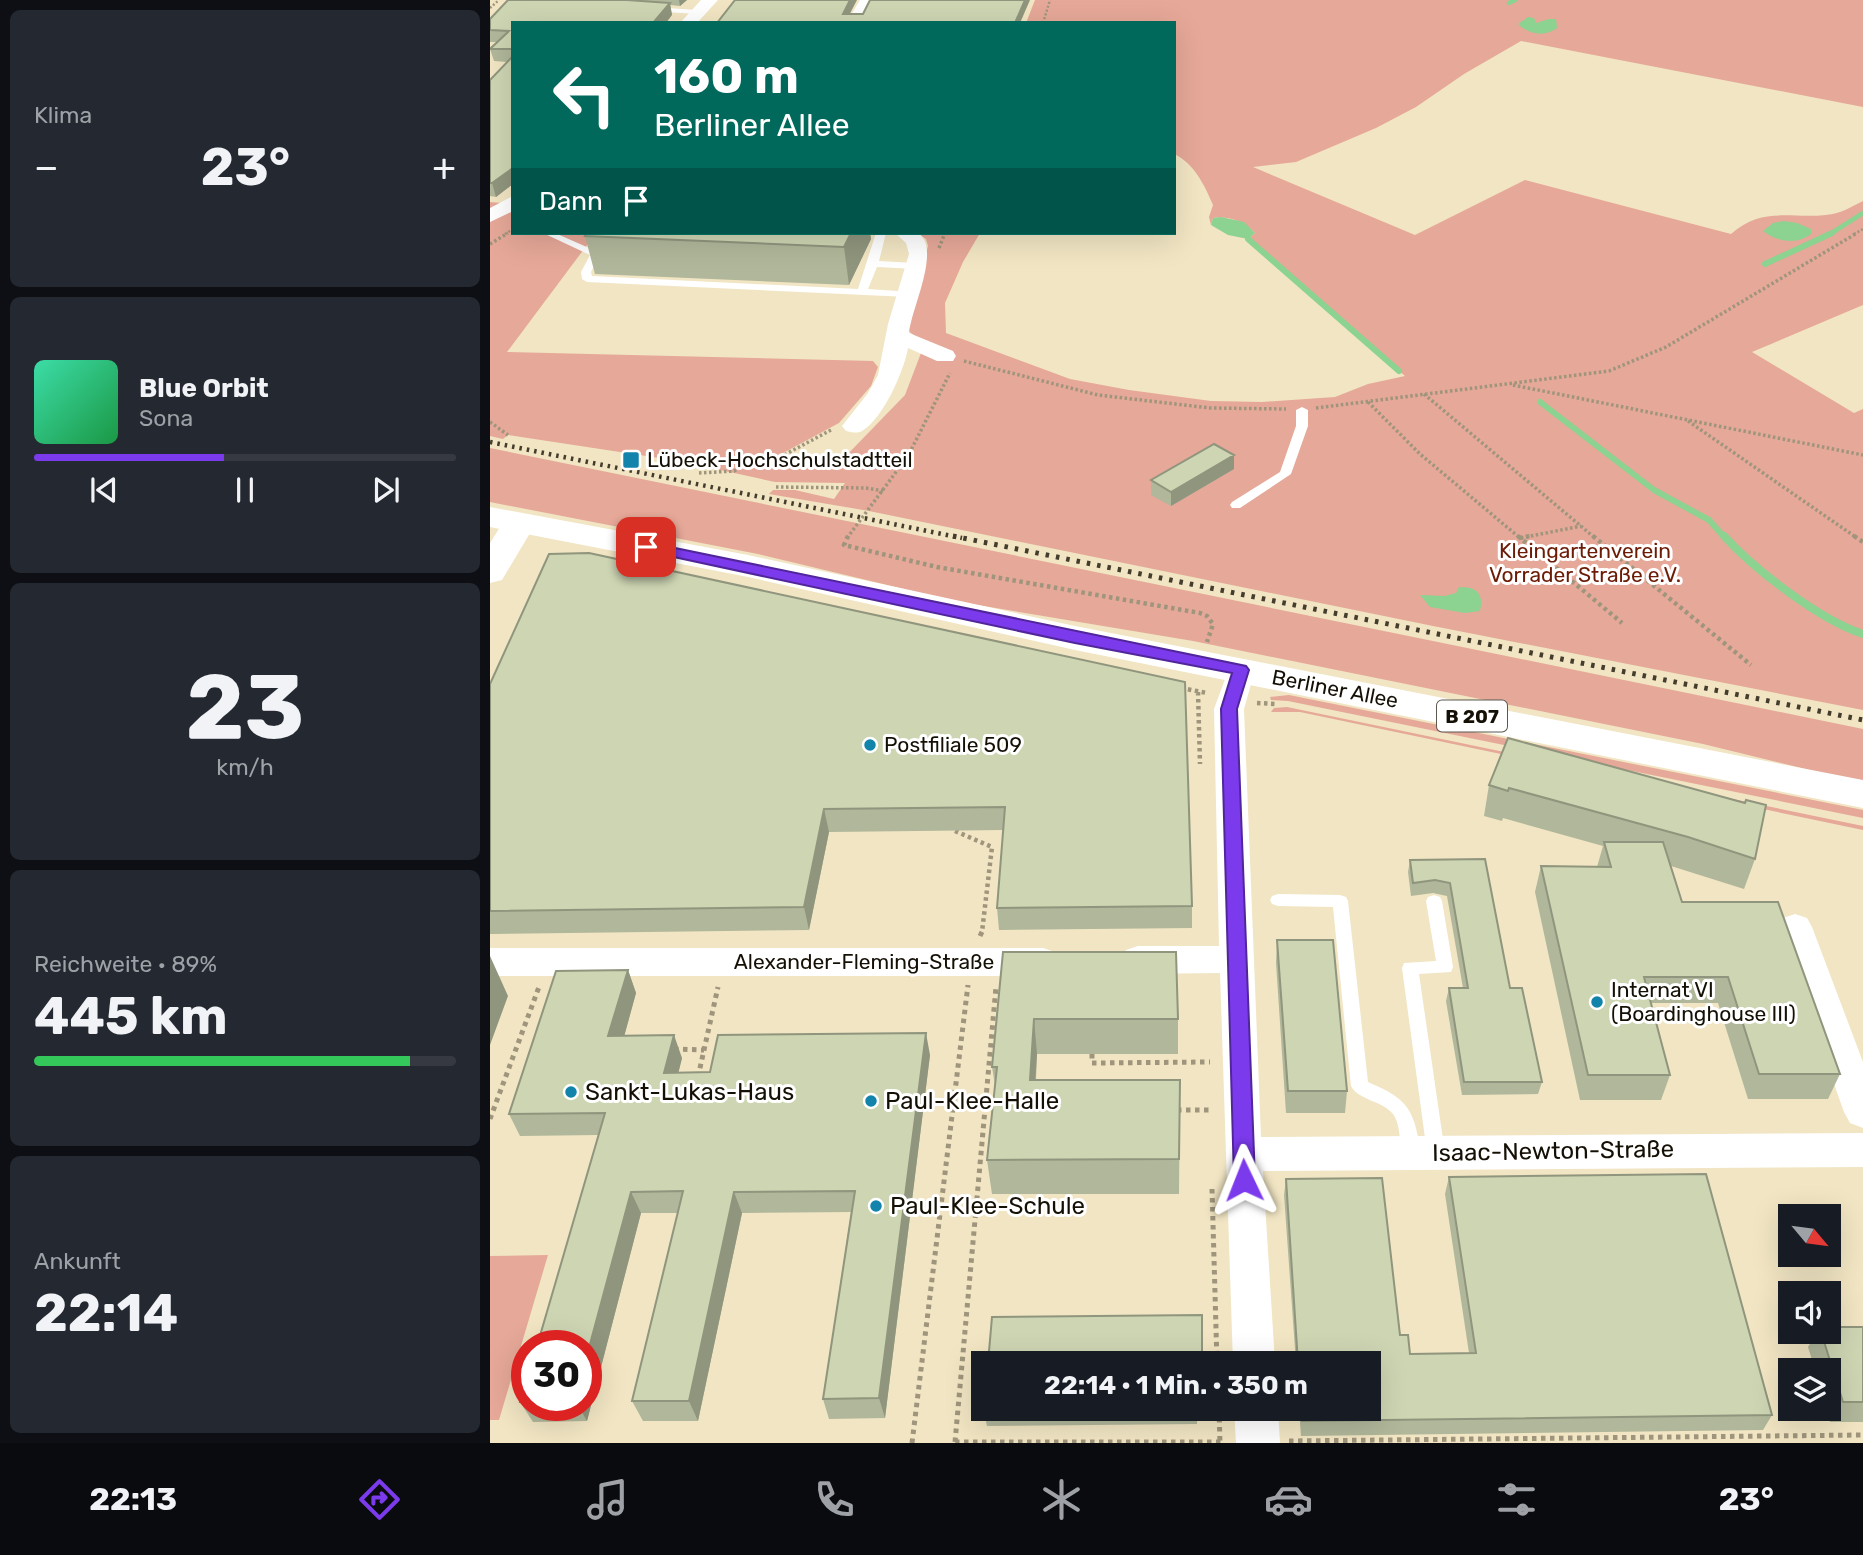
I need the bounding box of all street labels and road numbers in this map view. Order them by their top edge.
street label: Berliner Allee [1270,664,1400,713]
road number: B 207 [1437,701,1507,732]
street label: Alexander-Fleming-Straße [734,949,994,974]
street label: Isaac-Newton-Straße [1432,1135,1674,1167]

